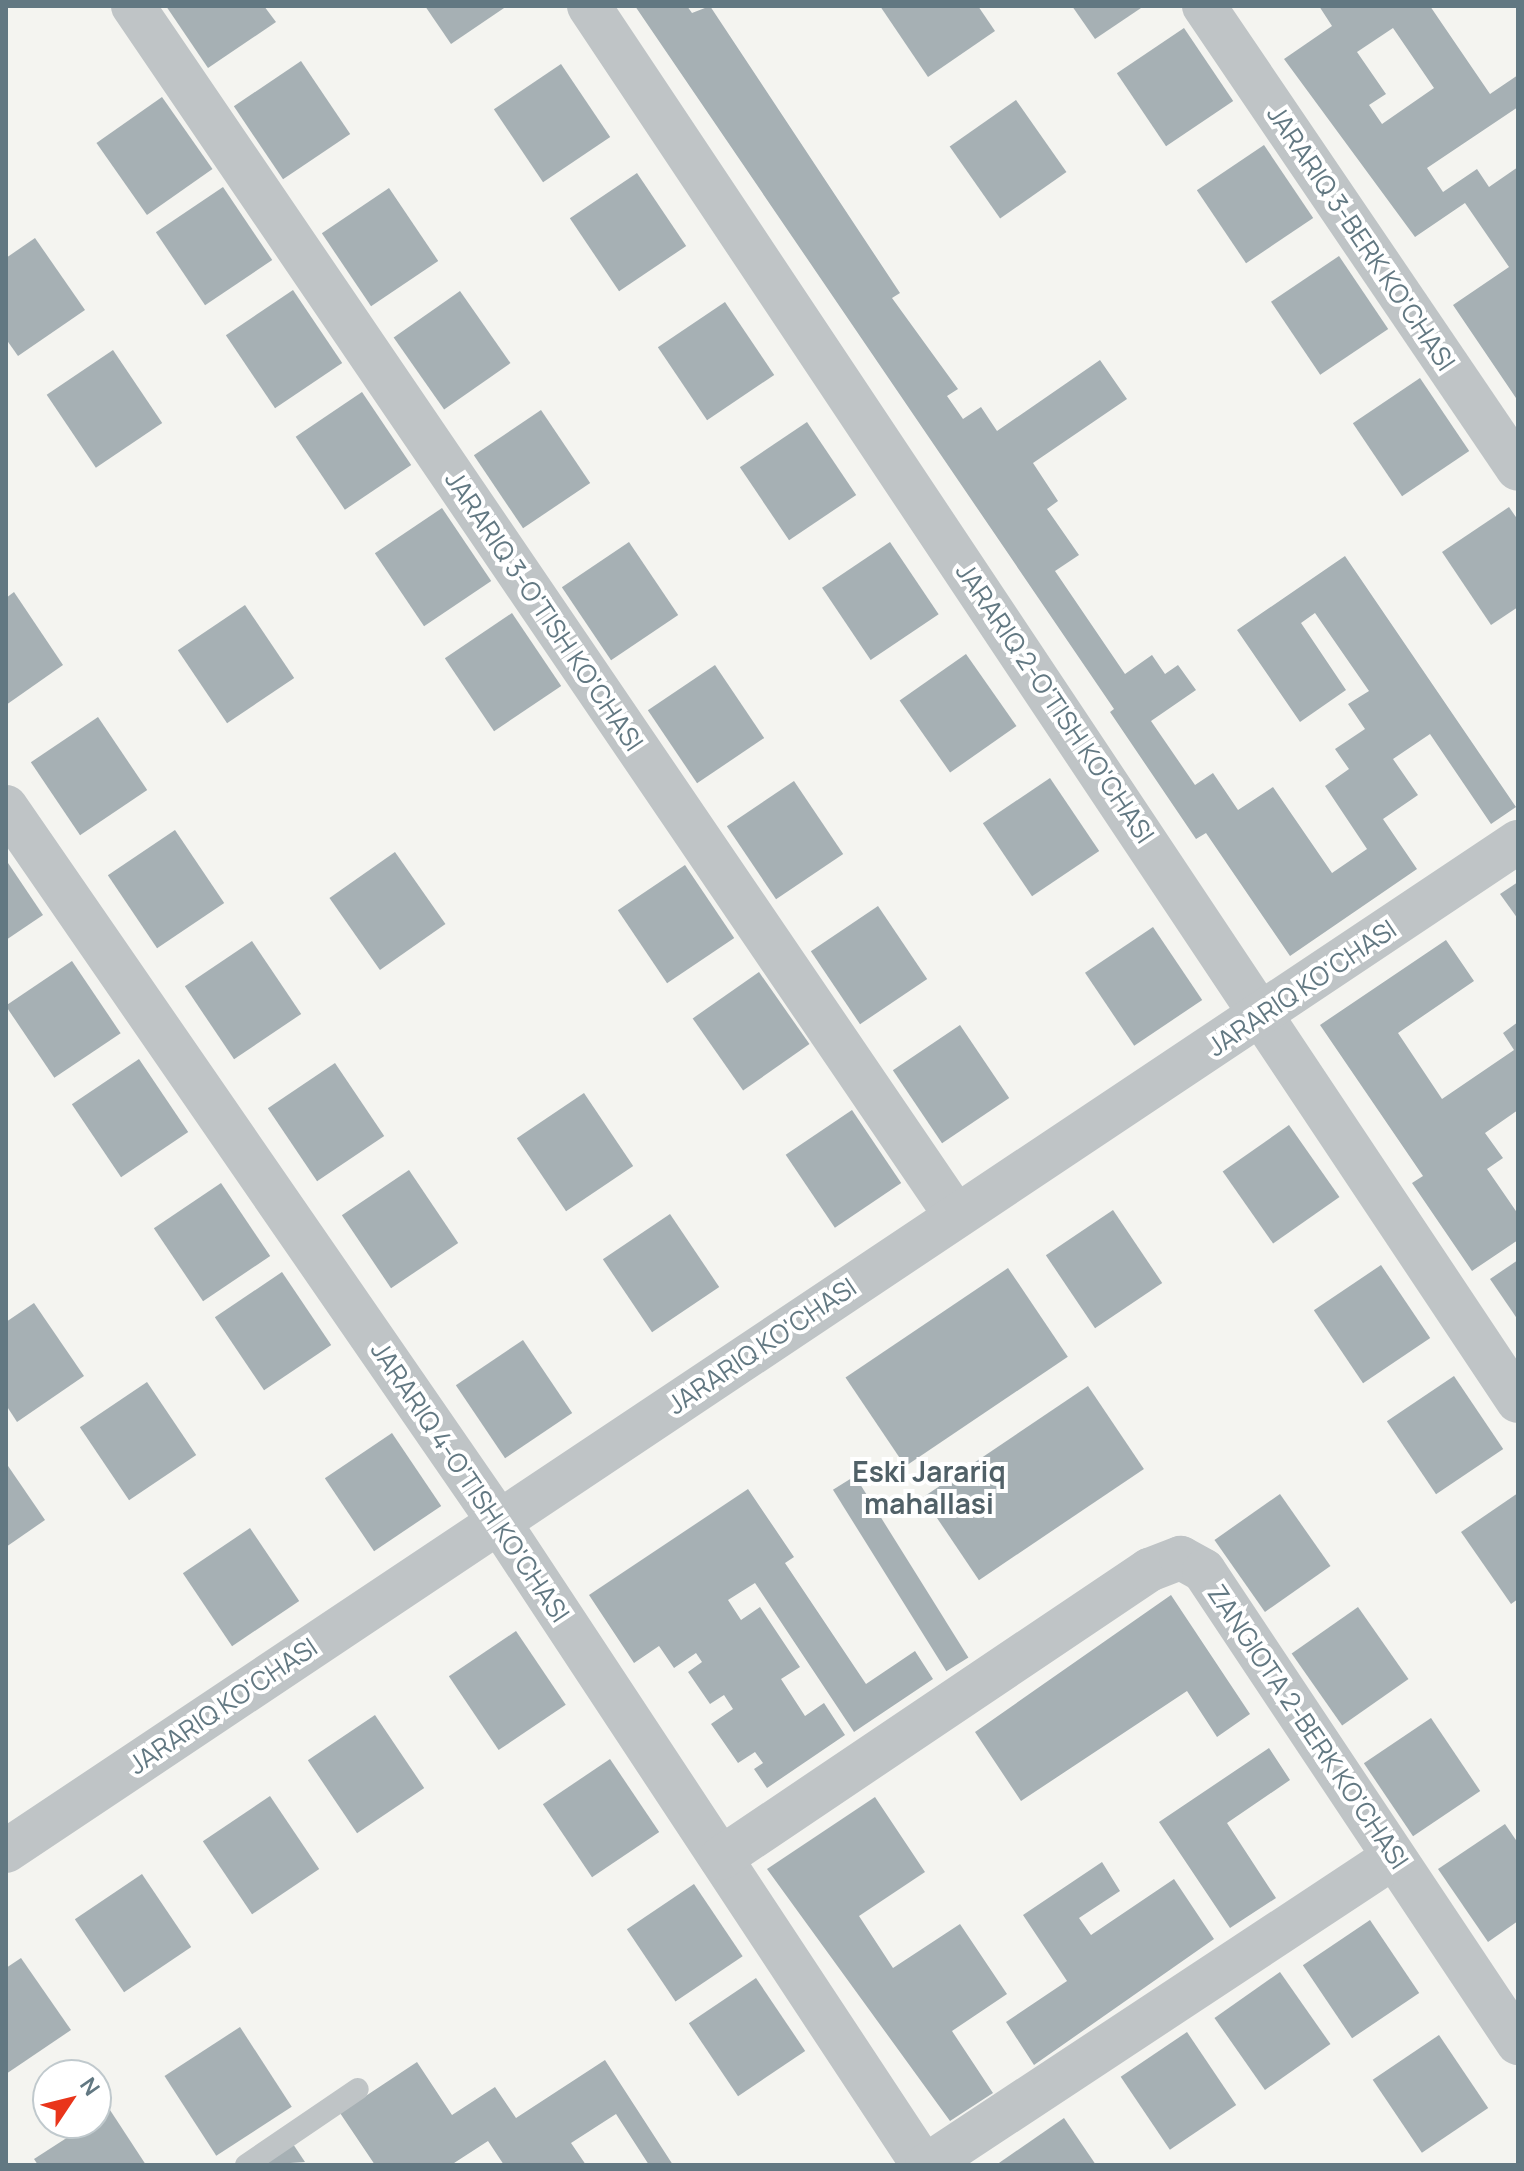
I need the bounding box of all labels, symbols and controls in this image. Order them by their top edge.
street label: JARARIQ 3-BERK KO'CHASI [1260,99,1462,377]
street label: JARARIQ 3-O'TISH KO'CHASI [439,465,649,757]
street label: JARARIQ 2-O'TISH KO'CHASI [949,557,1161,849]
street label: JARARIQ KO'CHASI [1202,913,1402,1063]
street label: JARARIQ KO'CHASI [662,1271,862,1421]
street label: JARARIQ 4-O'TISH KO'CHASI [364,1336,576,1628]
district label: Eski Jarariq mahallasi [852,1454,1006,1520]
street label: ZANGIOTA 2-BERK KO'CHASI [1201,1579,1415,1875]
street label: JARARIQ KO'CHASI [123,1631,323,1781]
north arrow [32,2059,112,2139]
text: N [73,2071,107,2101]

